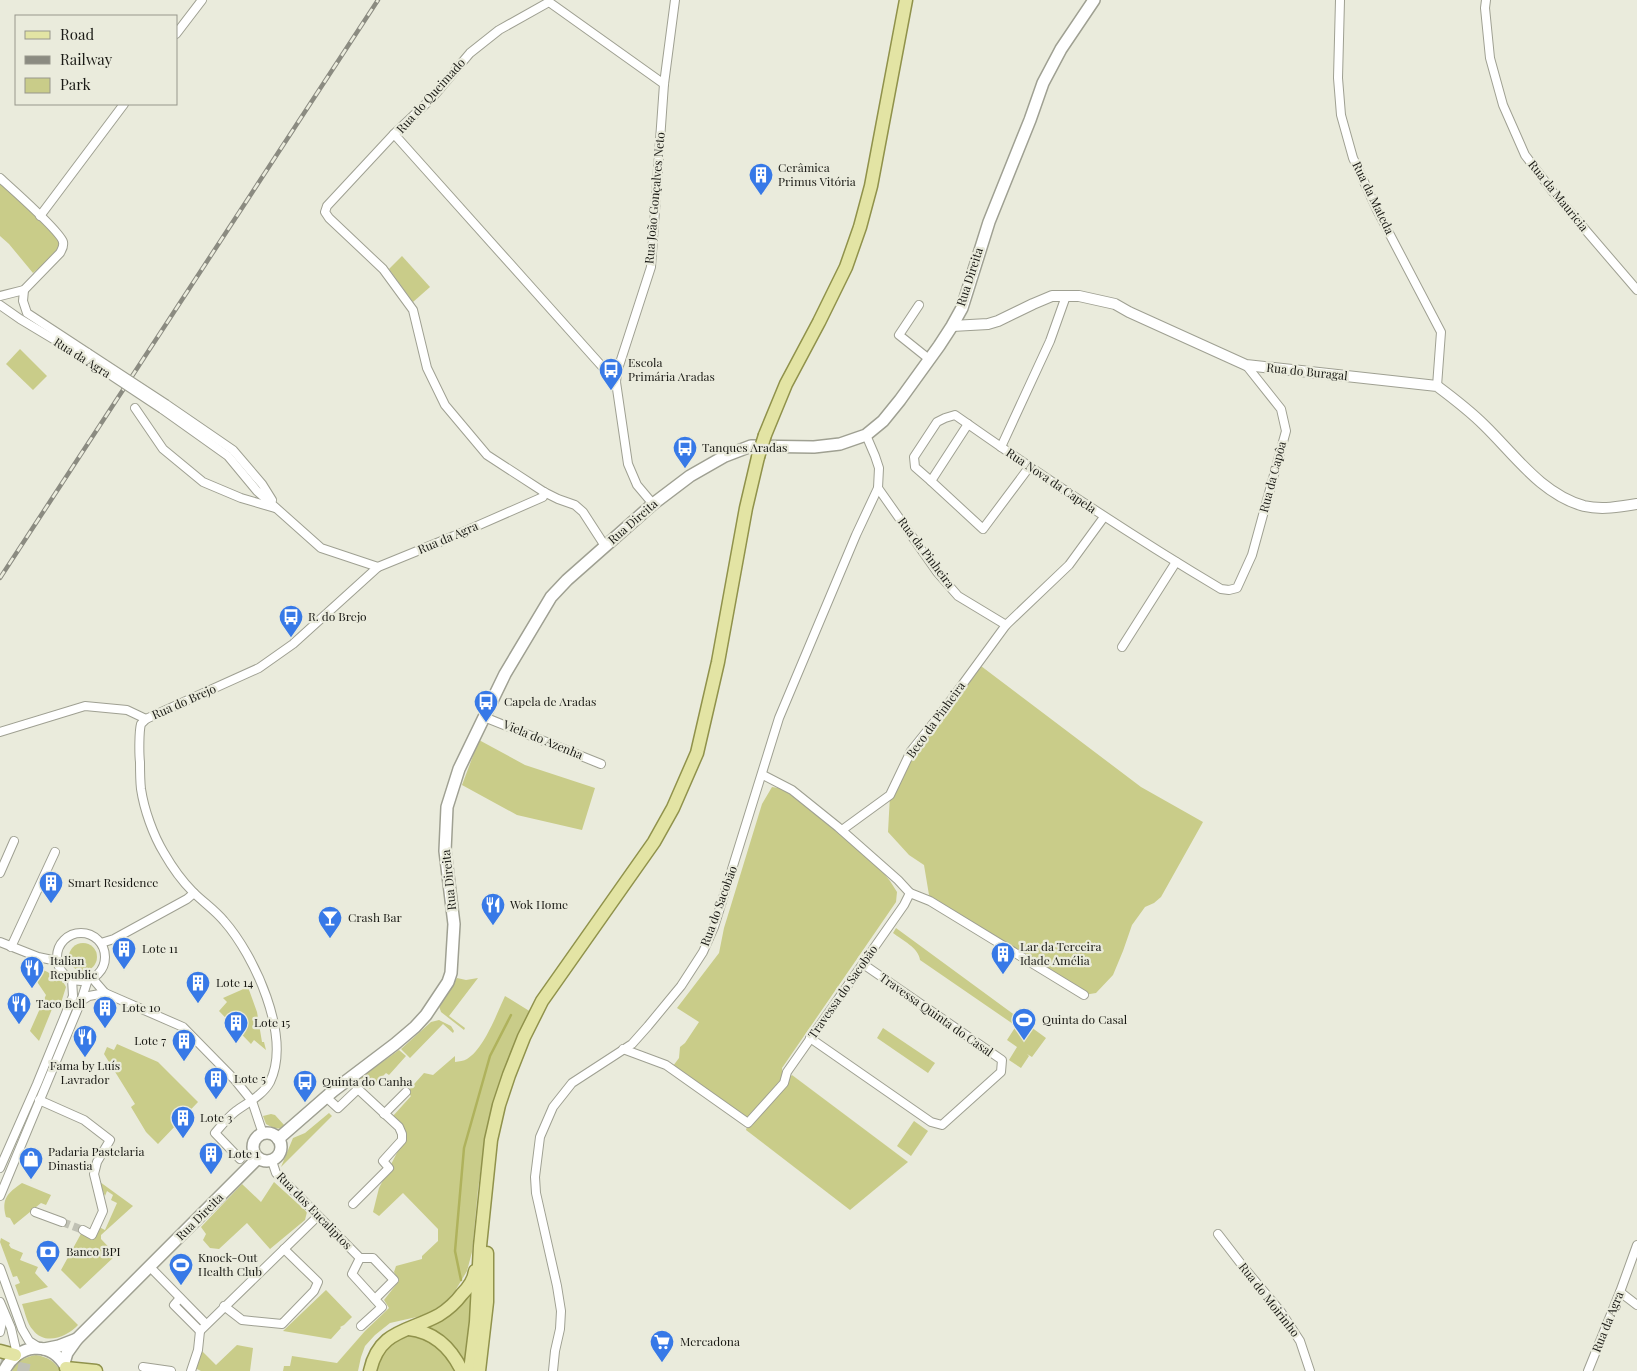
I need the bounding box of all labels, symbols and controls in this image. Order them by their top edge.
legend [15,15,178,105]
text: Road [60,24,94,44]
text: Railway [60,49,113,69]
street label: Rua do Queimado [392,54,469,136]
text: Park [60,74,92,94]
street label: Rua João Gonçalves Neto [640,131,668,264]
street label: Rua da Mauricia [1525,157,1592,234]
place label: Cerâmica Primus Vitória [778,159,856,189]
street label: Rua da Mateda [1349,159,1398,237]
building icon: Cerâmica Primus Vitória [748,162,774,196]
street label: Rua Direita [952,245,986,308]
street label: Rua da Agra [51,333,114,381]
place label: Escola Primária Aradas [628,354,715,384]
bus stop icon: Escola Primária Aradas [598,357,624,391]
street label: Rua do Buragal [1266,359,1349,383]
bus stop icon: Tanques Aradas [672,435,698,469]
place label: Tanques Aradas [702,439,787,455]
street label: Rua da Capôa [1255,439,1289,514]
street label: Rua Nova da Capela [1003,444,1100,516]
street label: Rua Direita [604,495,660,547]
street label: Rua da Pinheira [895,514,959,591]
street label: Rua da Agra [415,517,480,557]
bus stop icon: R. do Brejo [278,604,304,638]
place label: R. do Brejo [308,608,367,624]
street label: Beco da Pinheira [902,678,968,761]
street label: Rua do Brejo [149,680,219,722]
bus stop icon: Capela de Aradas [473,689,499,723]
place label: Capela de Aradas [504,693,596,709]
street label: Viela do Azenha [500,715,586,762]
street label: Rua Direita [437,849,459,911]
street label: Rua do Sacobão [696,863,740,948]
building icon: Smart Residence [38,870,64,904]
place label: Smart Residence [68,874,158,890]
restaurant icon: Wok Home [480,892,506,926]
place label: Wok Home [509,896,568,912]
bar icon: Crash Bar [317,905,343,939]
place label: Crash Bar [348,909,402,925]
building icon: Lote 11 [111,936,137,970]
place label: Lar da Terceira Idade Amélia [1020,938,1101,968]
place label: Lote 11 [142,940,178,956]
street label: Travessa do Sacobão [804,941,881,1041]
building icon: Lar da Terceira Idade Amélia [990,941,1016,975]
place label: Italian Republic [50,952,97,982]
restaurant icon: Italian Republic [19,955,45,989]
street label: Travessa Quinta do Casal [877,969,997,1060]
building icon: Lote 14 [185,970,211,1004]
place label: Lote 14 [216,974,253,990]
restaurant icon: Taco Bell [6,991,32,1025]
place label: Taco Bell [36,995,86,1011]
building icon: Lote 10 [92,995,118,1029]
place label: Lote 10 [122,999,161,1015]
sports icon: Quinta do Casal [1011,1007,1037,1041]
building icon: Lote 15 [223,1010,249,1044]
place label: Quinta do Casal [1042,1011,1128,1027]
place label: Lote 15 [254,1014,290,1030]
restaurant icon: Fama by Luís Lavrador [72,1024,98,1058]
building icon: Lote 7 [171,1028,197,1062]
place label: Lote 7 [134,1032,166,1048]
place label: Fama by Luís Lavrador [50,1057,120,1087]
building icon: Lote 5 [203,1066,229,1100]
bus stop icon: Quinta do Canha [292,1069,318,1103]
place label: Lote 5 [234,1070,266,1086]
place label: Quinta do Canha [322,1073,413,1089]
building icon: Lote 3 [170,1105,196,1139]
place label: Lote 3 [200,1109,232,1125]
building icon: Lote 1 [198,1141,224,1175]
place label: Padaria Pastelaria Dinastia [48,1143,144,1173]
place label: Lote 1 [228,1145,260,1161]
shop icon: Padaria Pastelaria Dinastia [18,1146,44,1180]
street label: Rua dos Eucaliptos [274,1168,356,1252]
street label: Rua Direita [172,1189,226,1243]
bank icon: Banco BPI [35,1239,61,1273]
place label: Banco BPI [66,1243,121,1259]
place label: Knock-Out Health Club [198,1249,262,1279]
sports icon: Knock-Out Health Club [168,1252,194,1286]
street label: Rua do Moirinho [1236,1259,1304,1340]
street label: Rua da Agra [1588,1289,1627,1354]
supermarket icon: Mercadona [649,1329,675,1363]
place label: Mercadona [680,1333,740,1349]

